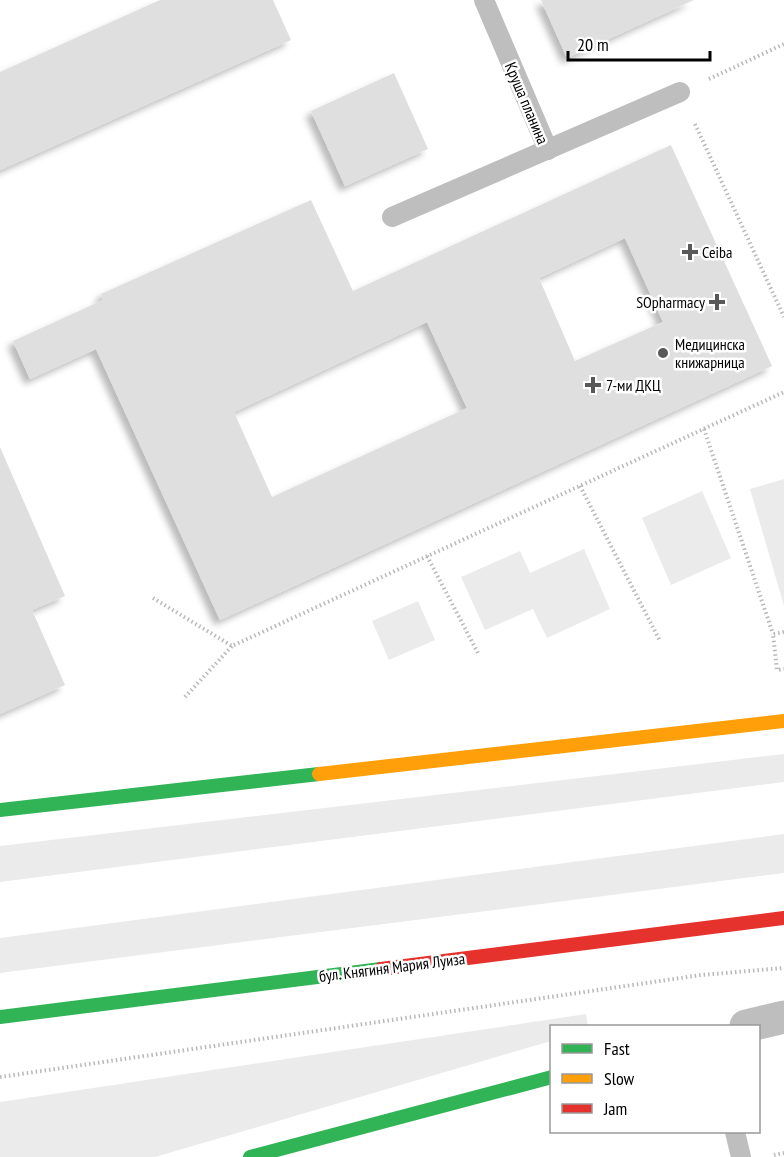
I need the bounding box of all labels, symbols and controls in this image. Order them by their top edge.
scale bar [568,24,710,62]
text: 20 m [577,33,609,56]
street label: Круша планина [501,59,553,147]
place label: Ceiba [702,242,732,262]
marker: Ceiba [683,245,697,259]
place label: SOpharmacy [636,292,705,312]
marker: SOpharmacy [710,295,724,309]
place label: Медицинска книжарница [675,334,745,372]
marker: Медицинска книжарница [656,346,670,360]
place label: 7-ми ДКЦ [606,375,661,395]
marker: 7-ми ДКЦ [584,376,602,394]
street label: бул. Княгиня Мария Луиза [318,948,466,986]
legend [550,1025,760,1133]
text: Fast [604,1037,630,1060]
text: Slow [604,1067,635,1090]
text: Jam [603,1097,627,1120]

